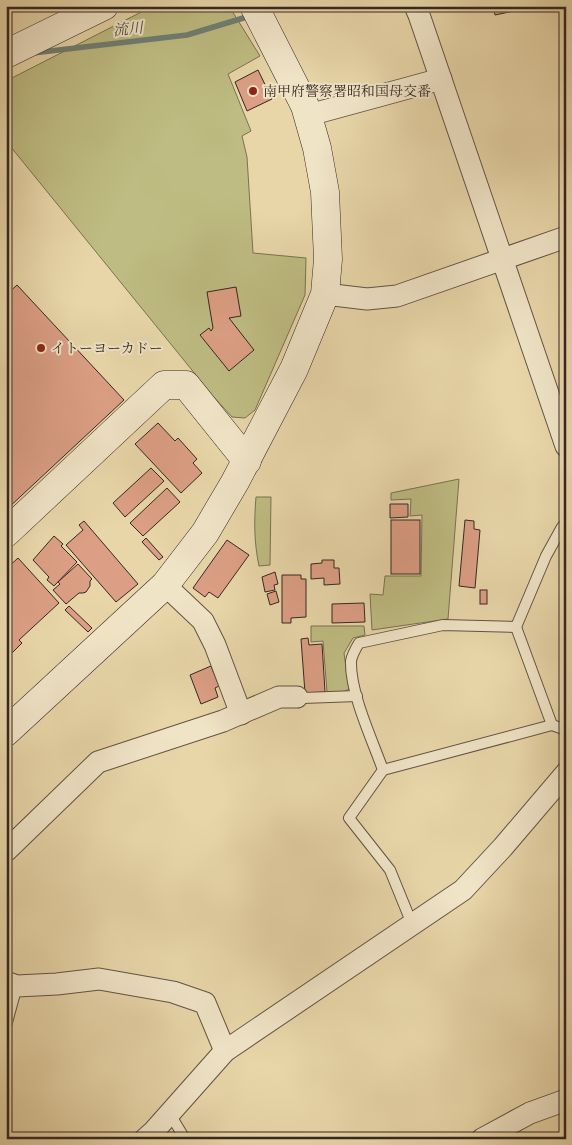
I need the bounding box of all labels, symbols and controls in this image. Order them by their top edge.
water label: 流川 [112,18,146,43]
place label: 南甲府警察署昭和国母交番 [263,83,431,102]
marker: 南甲府警察署昭和国母交番 [247,85,259,97]
place label: イトーヨーカドー [51,340,163,359]
marker: イトーヨーカドー [35,342,47,354]

